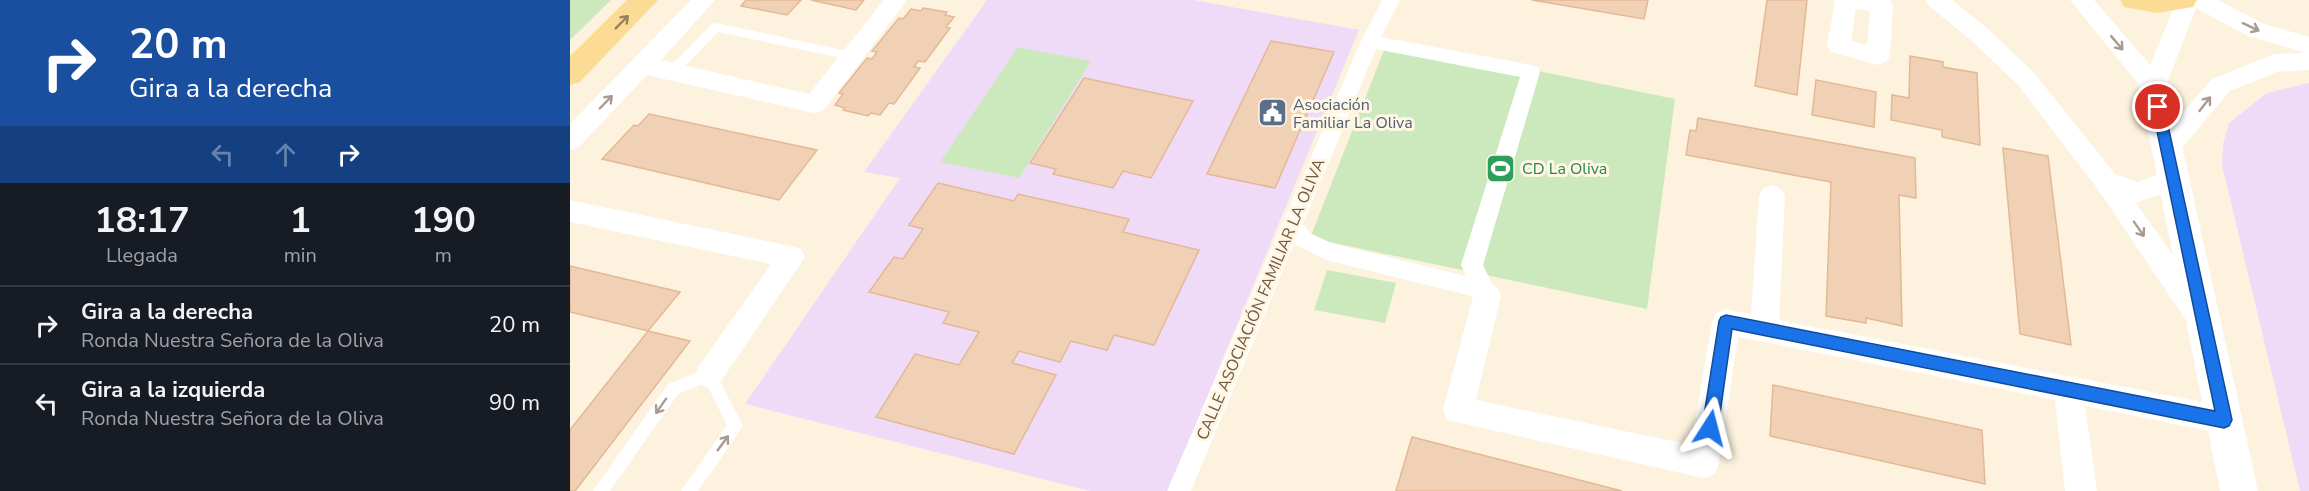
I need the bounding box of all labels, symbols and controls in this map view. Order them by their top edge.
one-way arrow [614,15,629,29]
text: 20 m [129,16,228,73]
one-way arrow [2242,21,2260,33]
icon: right [30,24,108,102]
one-way arrow [2111,35,2124,51]
text: Gira a la derecha [129,70,332,107]
pin [2132,81,2183,132]
icon: arrive [2141,90,2174,123]
place label: Asociación Familiar La Oliva [1293,94,1413,134]
one-way arrow [599,95,614,110]
public building icon: Asociación Familiar La Oliva [1256,97,1288,129]
one-way arrow [2199,97,2212,113]
icon: left [206,138,239,171]
icon: ahead [269,138,302,171]
icon: right [332,138,365,171]
sports icon: CD La Oliva [1485,152,1517,184]
street label: CALLE ASOCIACIÓN FAMILIAR LA OLIVA [1191,155,1330,443]
place label: CD La Oliva [1522,158,1607,180]
text: 18:17 [94,196,190,245]
text: 1 [289,196,311,245]
text: 190 [411,196,476,245]
one-way arrow [2133,220,2145,236]
text: Llegada [106,242,178,269]
text: min [284,242,317,269]
text: m [435,242,452,269]
text: Gira a la derecha [81,297,253,327]
icon: right [30,309,63,342]
text: 20 m [489,310,540,340]
text: Ronda Nuestra Señora de la Oliva [81,327,384,354]
text: Gira a la izquierda [81,375,265,405]
icon: left [30,387,63,420]
text: 90 m [489,388,540,418]
position arrow [1678,396,1742,460]
one-way arrow [655,397,667,413]
text: Ronda Nuestra Señora de la Oliva [81,405,384,432]
one-way arrow [717,436,729,452]

